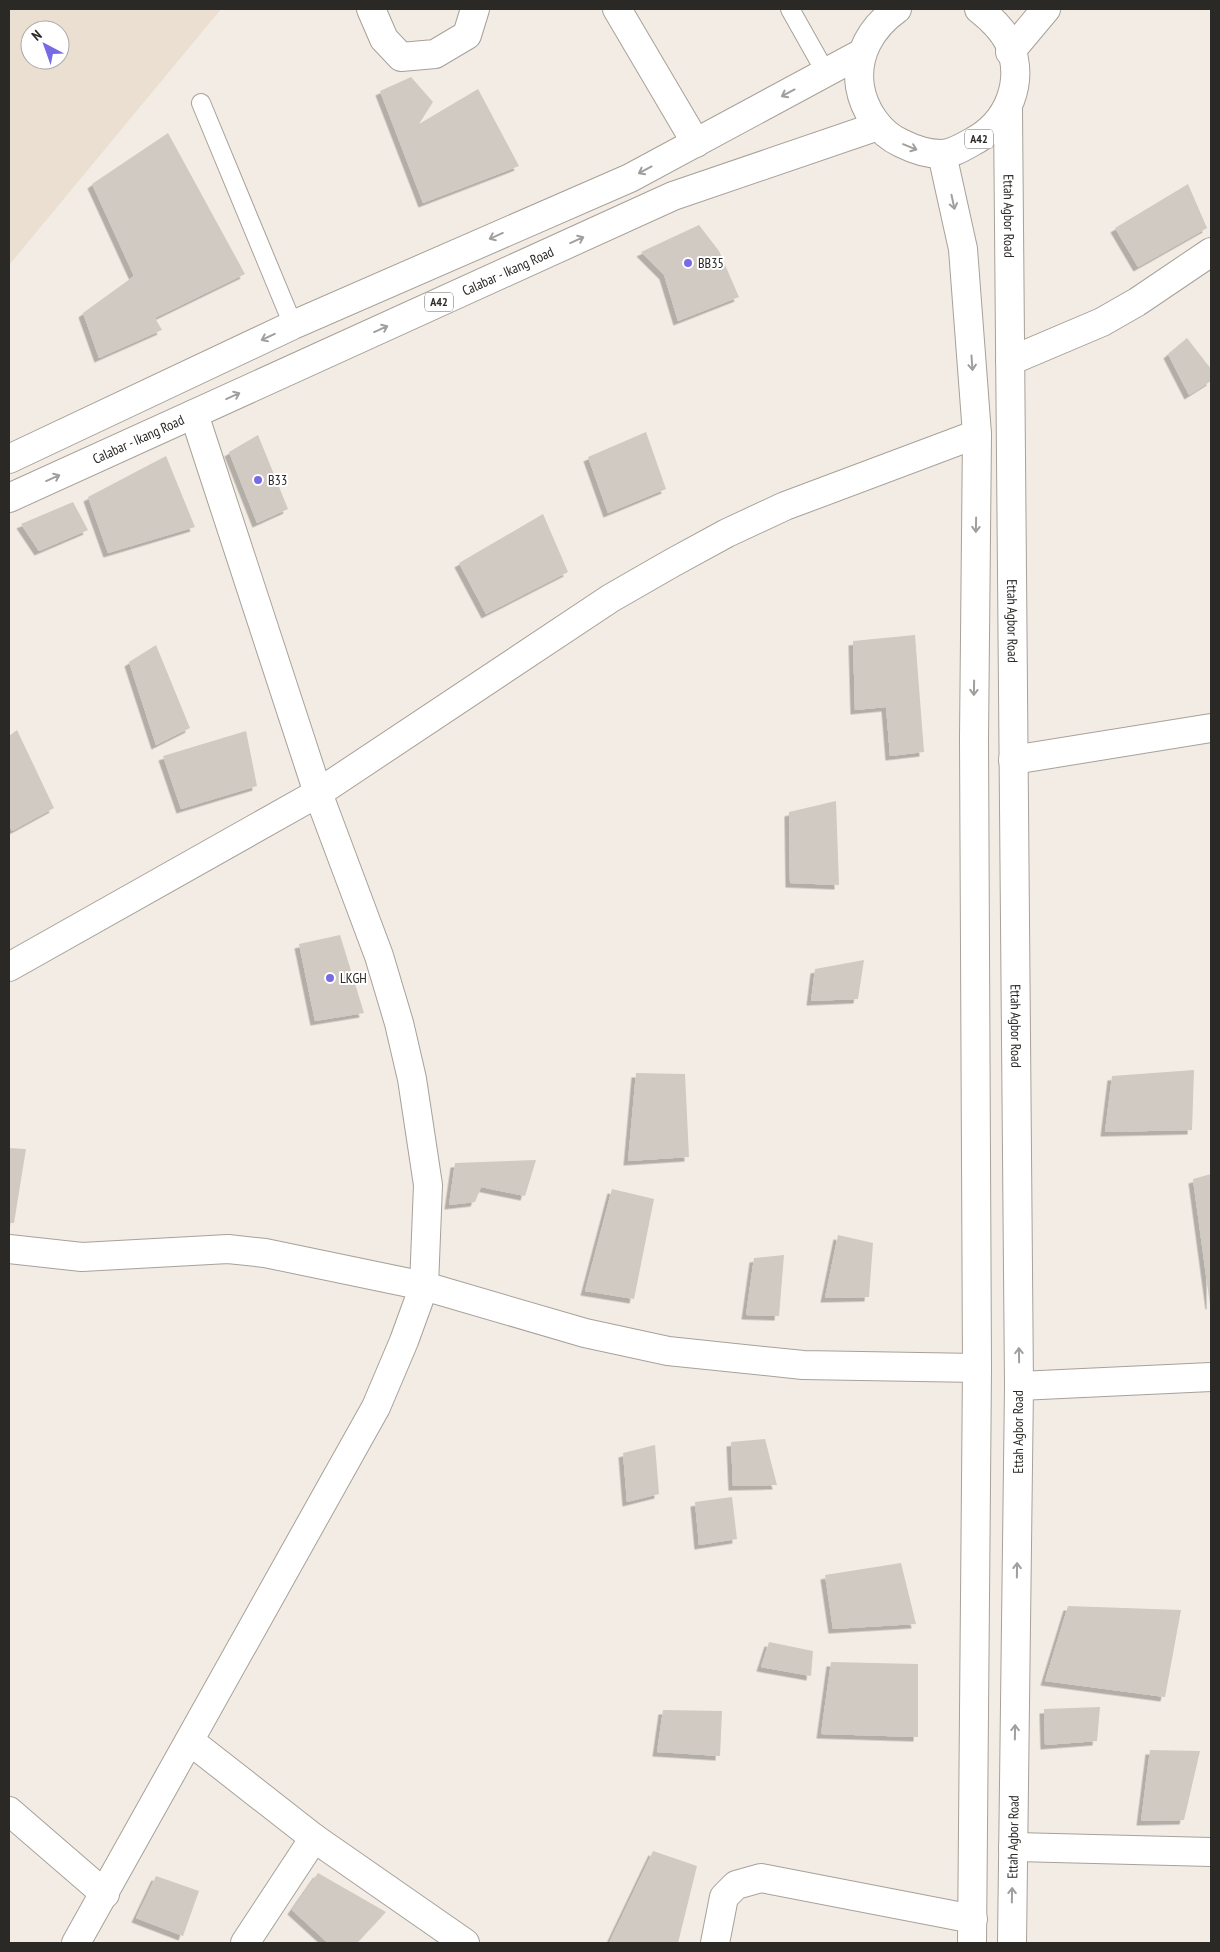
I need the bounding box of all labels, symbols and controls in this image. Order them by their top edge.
north arrow [20,20,70,70]
text: N [28,26,45,44]
one-way arrow [781,89,796,99]
road number: A42 [965,130,993,148]
one-way arrow [902,143,918,152]
one-way arrow [638,166,653,175]
street label: Ettah Agbor Road [1000,174,1018,258]
one-way arrow [948,193,958,209]
one-way arrow [489,232,504,242]
one-way arrow [569,234,584,244]
street label: Calabar - Ikang Road [459,243,556,300]
place label: BB35 [698,254,724,272]
marker: BB35 [682,257,694,269]
road number: A42 [425,292,453,312]
one-way arrow [373,323,388,333]
one-way arrow [260,332,275,342]
one-way arrow [967,355,977,371]
one-way arrow [225,391,240,400]
street label: Calabar - Ikang Road [90,411,187,468]
place label: B33 [268,471,287,489]
one-way arrow [45,472,60,482]
marker: B33 [252,474,264,486]
one-way arrow [971,516,981,533]
street label: Ettah Agbor Road [1003,579,1022,663]
one-way arrow [969,679,979,695]
place label: LKGH [340,969,367,987]
marker: LKGH [324,972,336,984]
street label: Ettah Agbor Road [1007,984,1025,1068]
one-way arrow [1014,1347,1023,1363]
street label: Ettah Agbor Road [1009,1390,1027,1474]
one-way arrow [1012,1562,1022,1578]
one-way arrow [1010,1724,1020,1740]
street label: Ettah Agbor Road [1003,1795,1023,1879]
one-way arrow [1008,1887,1017,1903]

